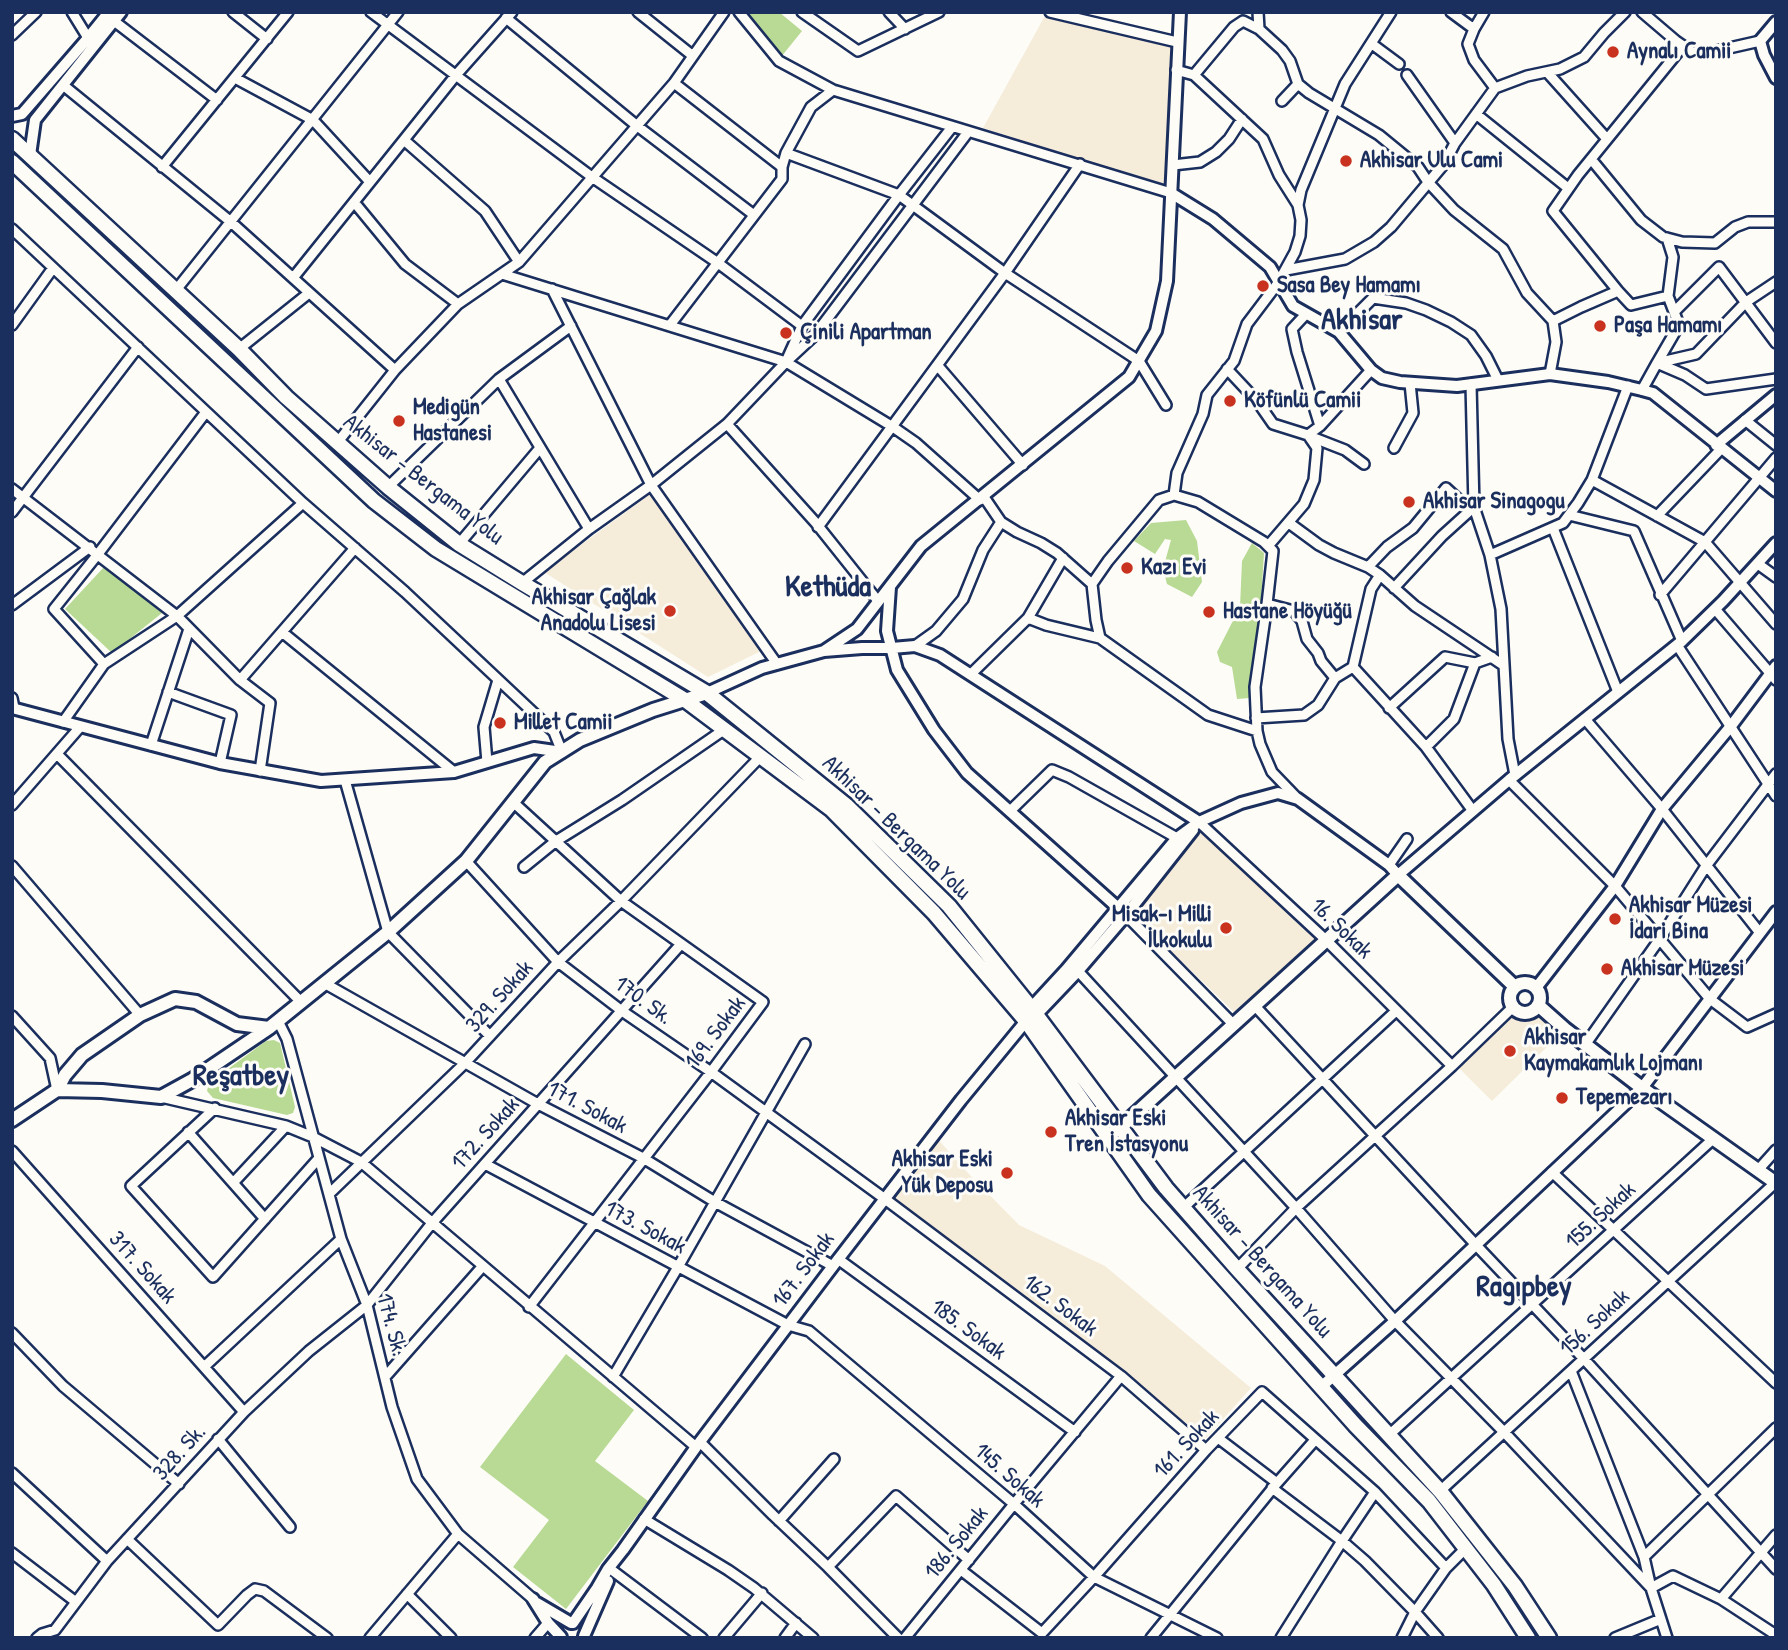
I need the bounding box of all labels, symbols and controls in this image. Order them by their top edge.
place label: Aynalı Camii [1627,38,1731,66]
marker: Aynalı Camii [1605,44,1621,60]
place label: Akhisar Ulu Cami [1360,147,1503,175]
marker: Akhisar Ulu Cami [1338,153,1354,169]
place label: Sasa Bey Hamamı [1277,272,1421,300]
marker: Sasa Bey Hamamı [1255,278,1271,294]
district label: Akhisar [1321,303,1403,339]
place label: Paşa Hamamı [1614,312,1722,340]
marker: Paşa Hamamı [1592,318,1608,334]
place label: Çinili Apartman [800,319,932,347]
marker: Çinili Apartman [778,325,794,341]
place label: Köfünlü Camii [1244,387,1361,415]
marker: Köfünlü Camii [1222,393,1238,409]
place label: Medigün Hastanesi [413,394,492,448]
street label: Akhisar - Bergama Yolu [337,409,509,551]
marker: Medigün Hastanesi [391,413,407,429]
place label: Akhisar Sinagogu [1423,488,1565,516]
marker: Akhisar Sinagogu [1401,494,1417,510]
place label: Kazı Evi [1141,554,1207,582]
marker: Kazı Evi [1119,560,1135,576]
district label: Kethüda [785,570,871,606]
place label: Akhisar Çağlak Anadolu Lisesi [532,584,656,638]
place label: Hastane Höyüğü [1223,598,1352,626]
marker: Akhisar Çağlak Anadolu Lisesi [662,603,678,619]
marker: Hastane Höyüğü [1201,604,1217,620]
place label: Millet Camii [514,709,613,737]
marker: Millet Camii [492,715,508,731]
street label: Akhisar - Bergama Yolu [816,750,976,906]
place label: Akhisar Müzesi İdari Bina [1629,892,1752,946]
street label: 16. Sokak [1304,893,1378,965]
place label: Misak-ı Milli İlkokulu [1112,901,1212,955]
marker: Akhisar Müzesi İdari Bina [1607,911,1623,927]
marker: Misak-ı Milli İlkokulu [1218,920,1234,936]
street label: 329. Sokak [460,955,540,1039]
place label: Akhisar Müzesi [1621,955,1744,983]
marker: Akhisar Müzesi [1599,961,1615,977]
street label: 170. Sk. [608,971,678,1031]
street label: 169. Sokak [680,991,752,1075]
place label: Akhisar Kaymakamlık Lojmanı [1524,1024,1703,1078]
marker: Akhisar Kaymakamlık Lojmanı [1502,1043,1518,1059]
district label: Reşatbey [193,1059,289,1095]
street label: 171. Sokak [542,1076,632,1140]
place label: Tepemezarı [1576,1084,1673,1112]
marker: Tepemezarı [1554,1090,1570,1106]
street label: 172. Sokak [446,1092,526,1176]
place label: Akhisar Eski Tren İstasyonu [1065,1105,1188,1159]
marker: Akhisar Eski Tren İstasyonu [1043,1124,1059,1140]
place label: Akhisar Eski Yük Deposu [892,1146,993,1200]
marker: Akhisar Eski Yük Deposu [999,1165,1015,1181]
street label: 155. Sokak [1560,1177,1642,1255]
street label: Akhisar - Bergama Yolu [1186,1180,1338,1344]
street label: 173. Sokak [600,1195,690,1261]
street label: 317. Sokak [102,1226,182,1310]
street label: 167. Sokak [767,1227,841,1313]
street label: 162. Sokak [1017,1269,1103,1343]
district label: Ragıpbey [1476,1270,1572,1306]
street label: 156. Sokak [1554,1284,1636,1362]
street label: 174. Sk. [369,1291,413,1359]
street label: 185. Sokak [925,1294,1011,1366]
street label: 161. Sokak [1148,1404,1226,1484]
street label: 328. Sk. [148,1419,212,1487]
street label: 145. Sokak [968,1438,1050,1514]
street label: 186. Sokak [919,1501,995,1585]

